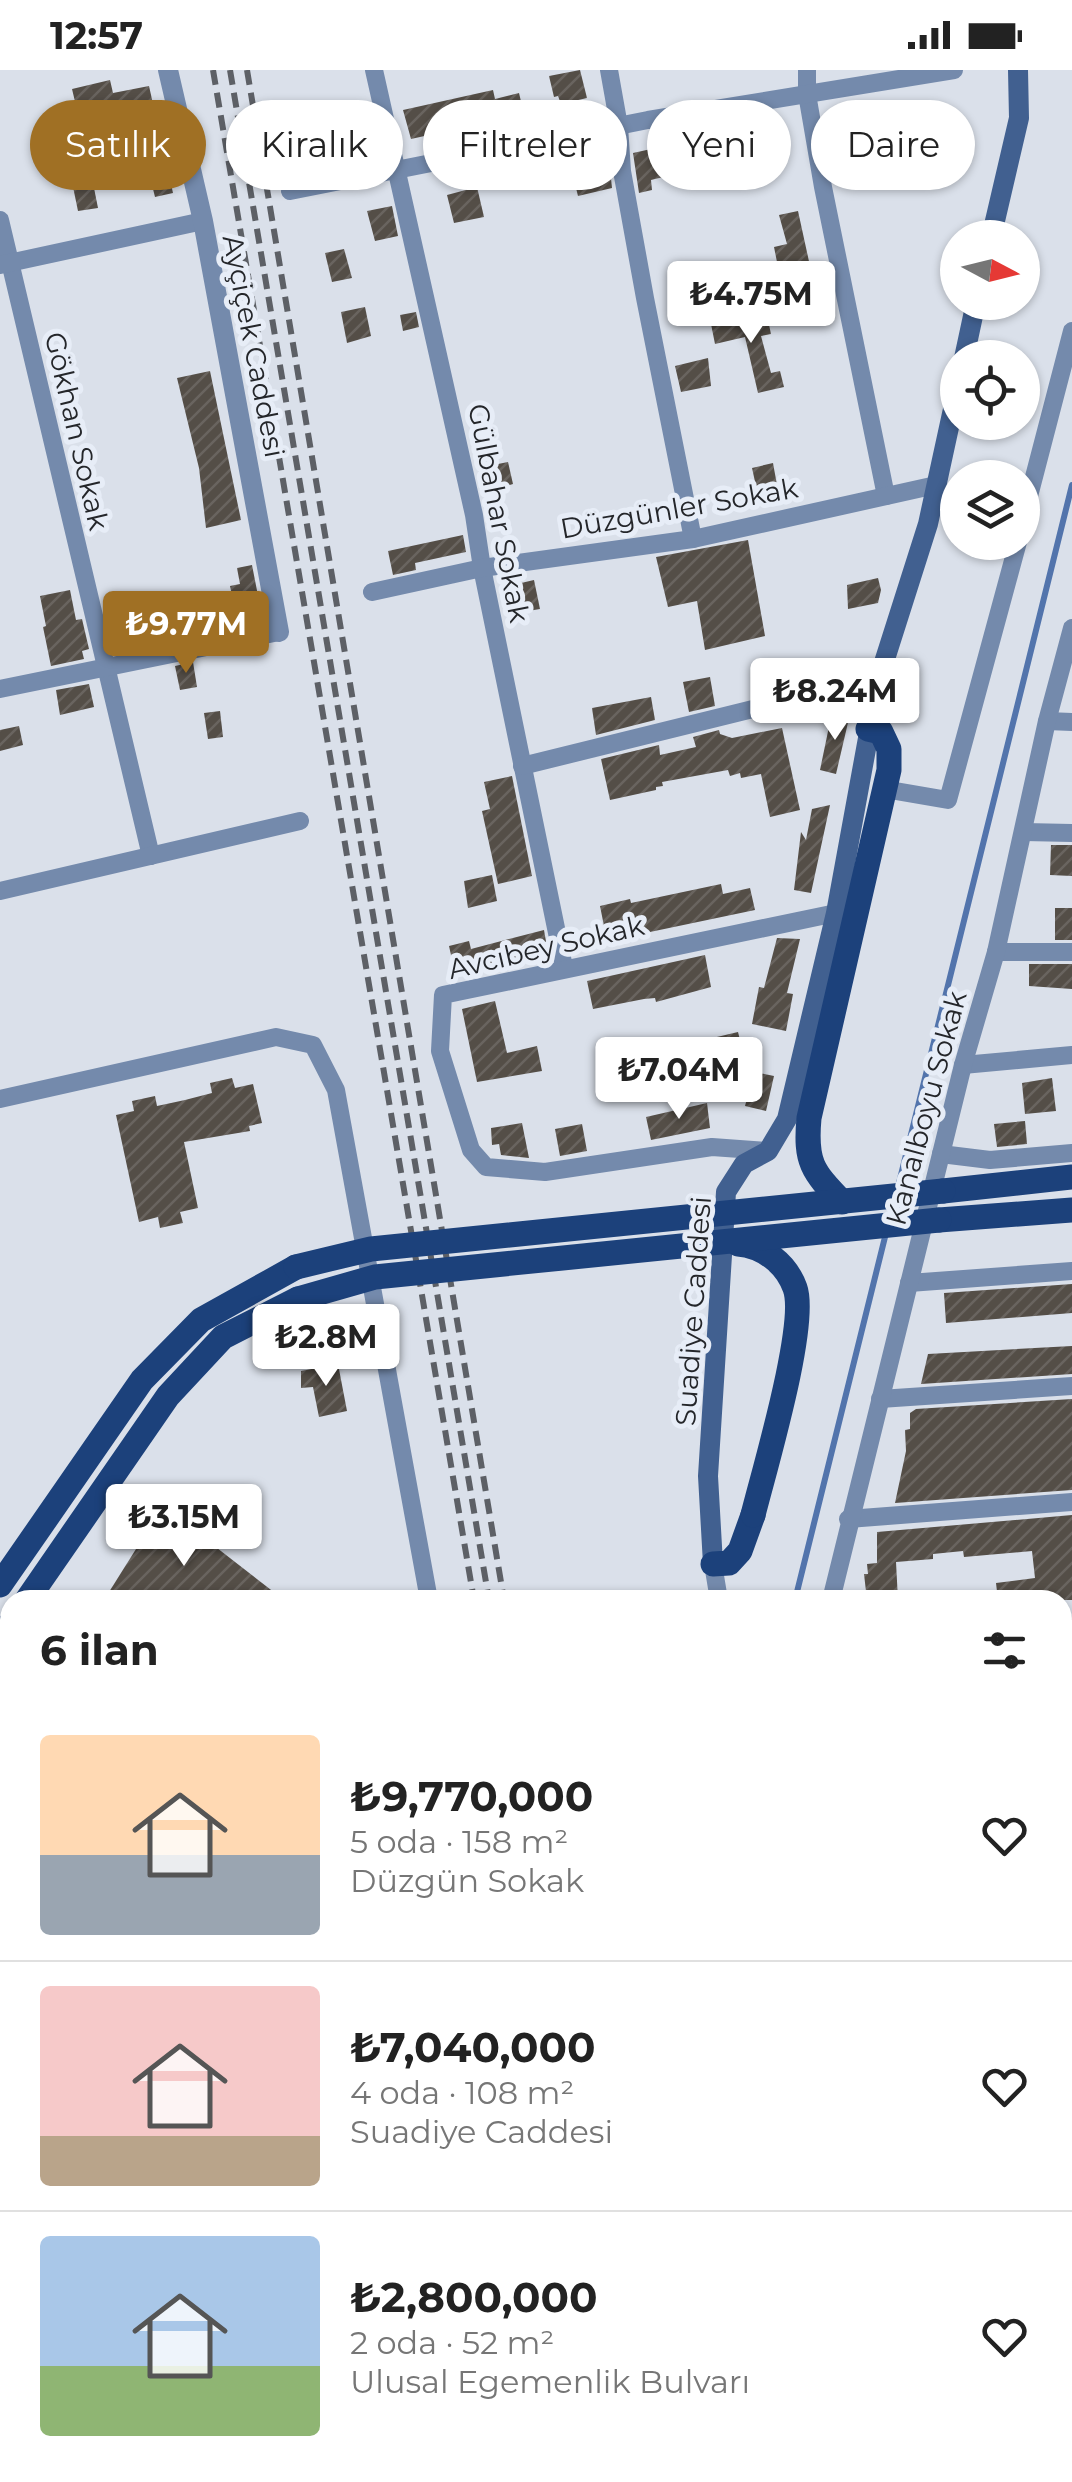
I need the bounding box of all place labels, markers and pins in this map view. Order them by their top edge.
pin: ₺4.75M [670,261,832,346]
pin: ₺9.77M [105,591,267,676]
pin: ₺8.24M [754,658,916,743]
pin: ₺7.04M [598,1037,760,1122]
pin: ₺2.8M [256,1304,396,1389]
pin: ₺3.15M [103,1484,265,1569]

